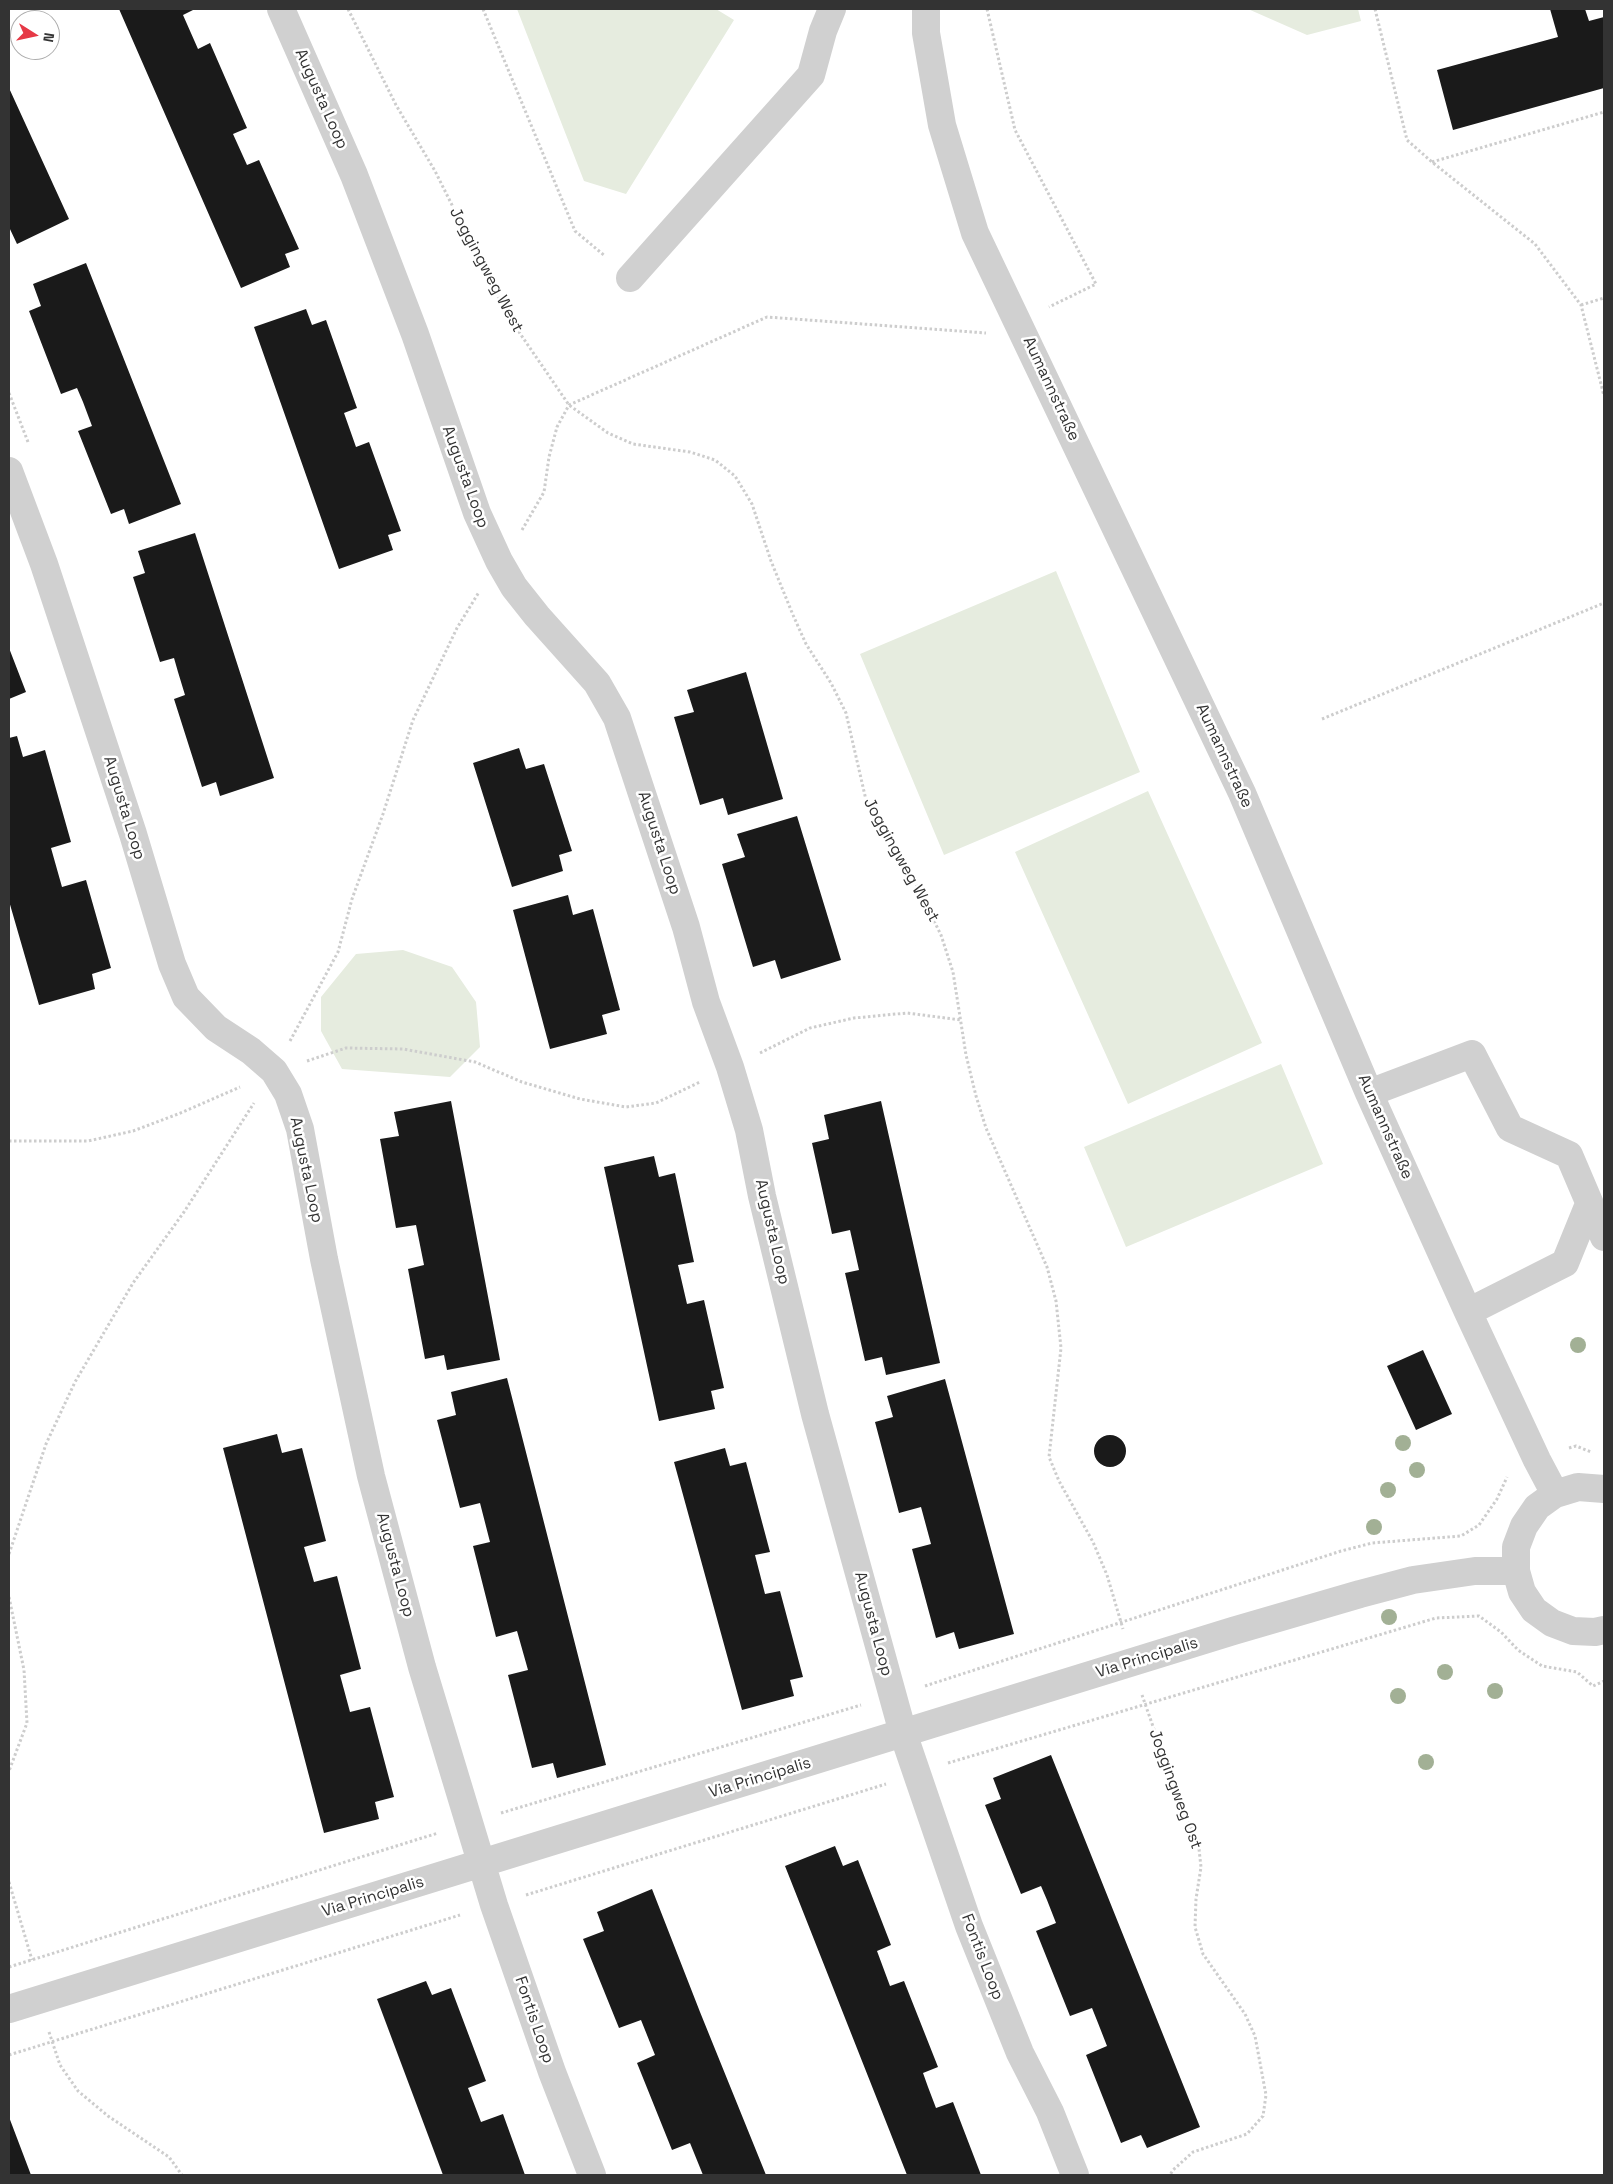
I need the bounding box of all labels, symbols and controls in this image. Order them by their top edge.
north arrow [10,10,60,60]
text: N [39,31,58,44]
street label: Augusta Loop [290,46,352,152]
street label: Joggingweg West [445,204,527,336]
street label: Aumannstraße [1019,334,1083,444]
street label: Augusta Loop [438,423,492,531]
street label: Aumannstraße [1192,701,1256,811]
street label: Augusta Loop [99,754,149,862]
street label: Augusta Loop [633,789,685,897]
street label: Joggingweg West [859,795,943,925]
street label: Aumannstraße [1353,1072,1417,1182]
street label: Augusta Loop [285,1115,327,1225]
street label: Augusta Loop [751,1177,793,1287]
street label: Augusta Loop [372,1511,418,1619]
street label: Augusta Loop [850,1570,896,1678]
street label: Via Principalis [1094,1633,1200,1683]
street label: Joggingweg Ost [1144,1726,1206,1852]
street label: Via Principalis [707,1753,813,1803]
street label: Via Principalis [320,1872,426,1922]
street label: Fontis Loop [957,1911,1007,2003]
street label: Fontis Loop [510,1974,558,2066]

